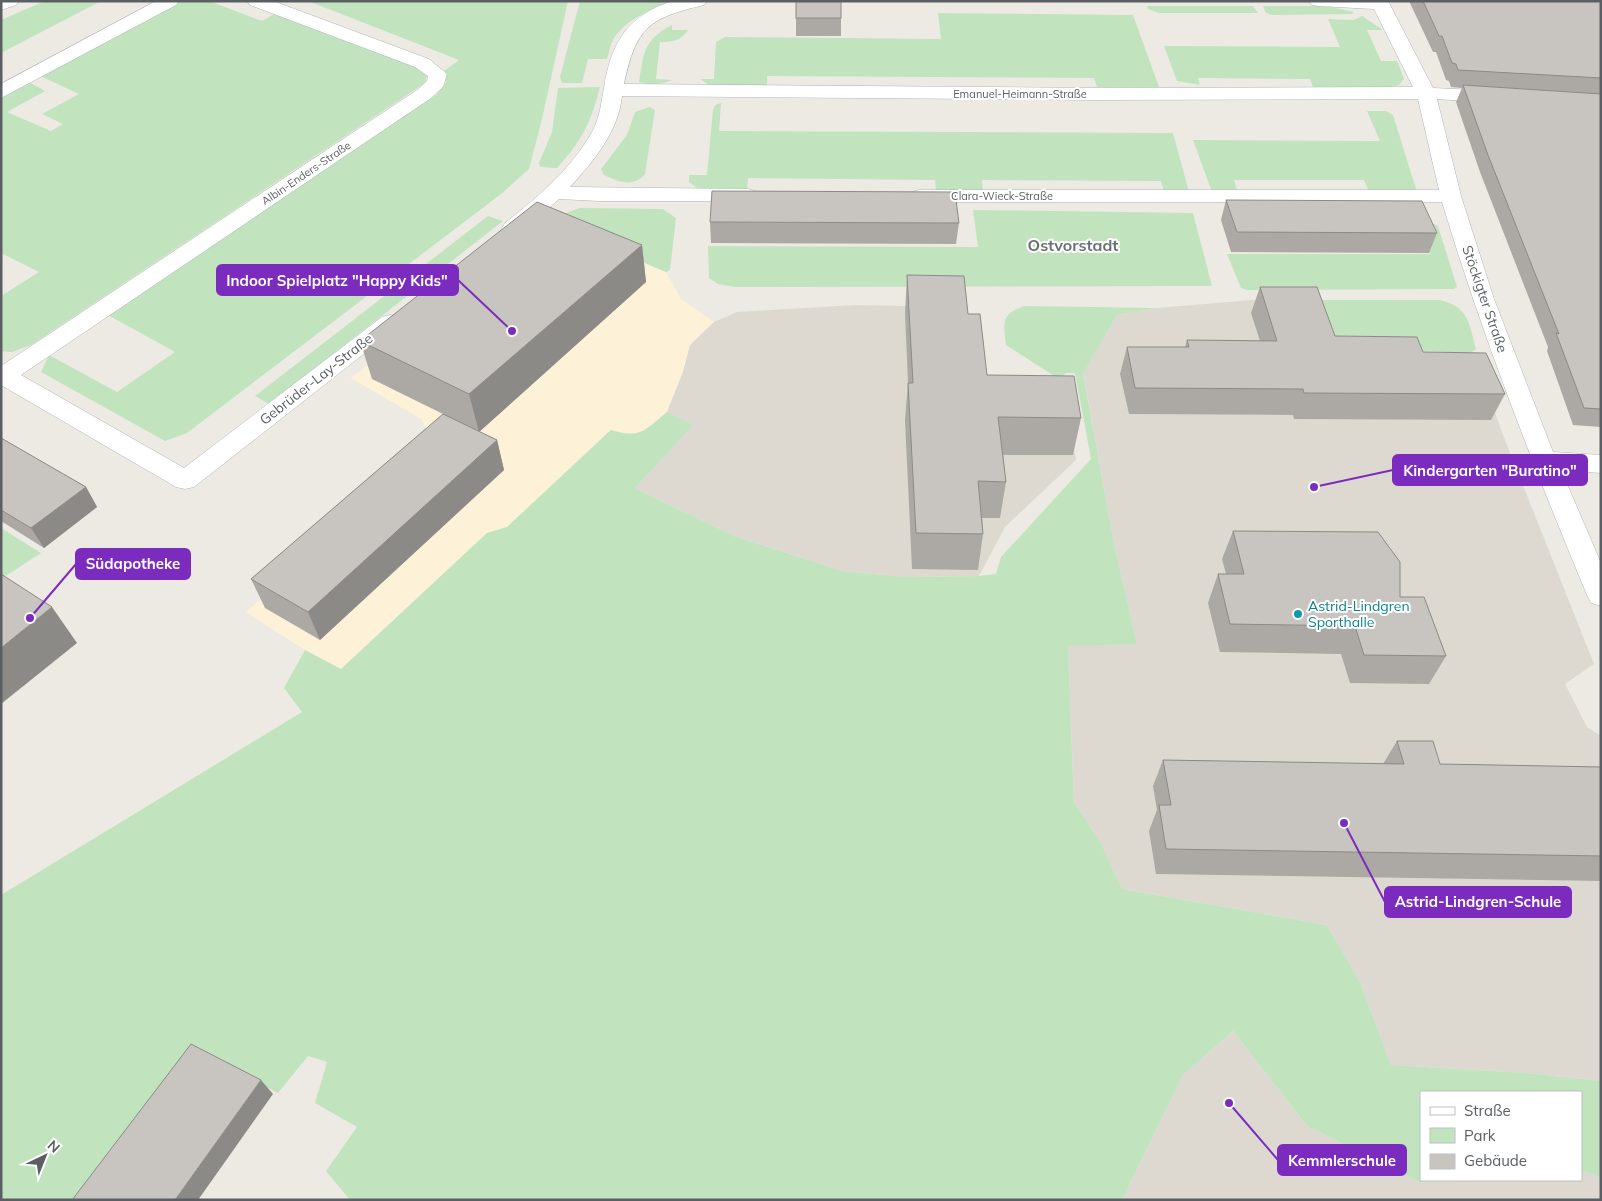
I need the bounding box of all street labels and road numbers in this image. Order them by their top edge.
street label: Emanuel-Heimann-Straße [953,87,1087,101]
street label: Albin-Enders-Straße [259,138,353,208]
street label: Clara-Wieck-Straße [951,189,1053,203]
street label: Stöckigter Straße [1458,243,1512,355]
street label: Gebrüder-Lay-Straße [256,329,376,429]

